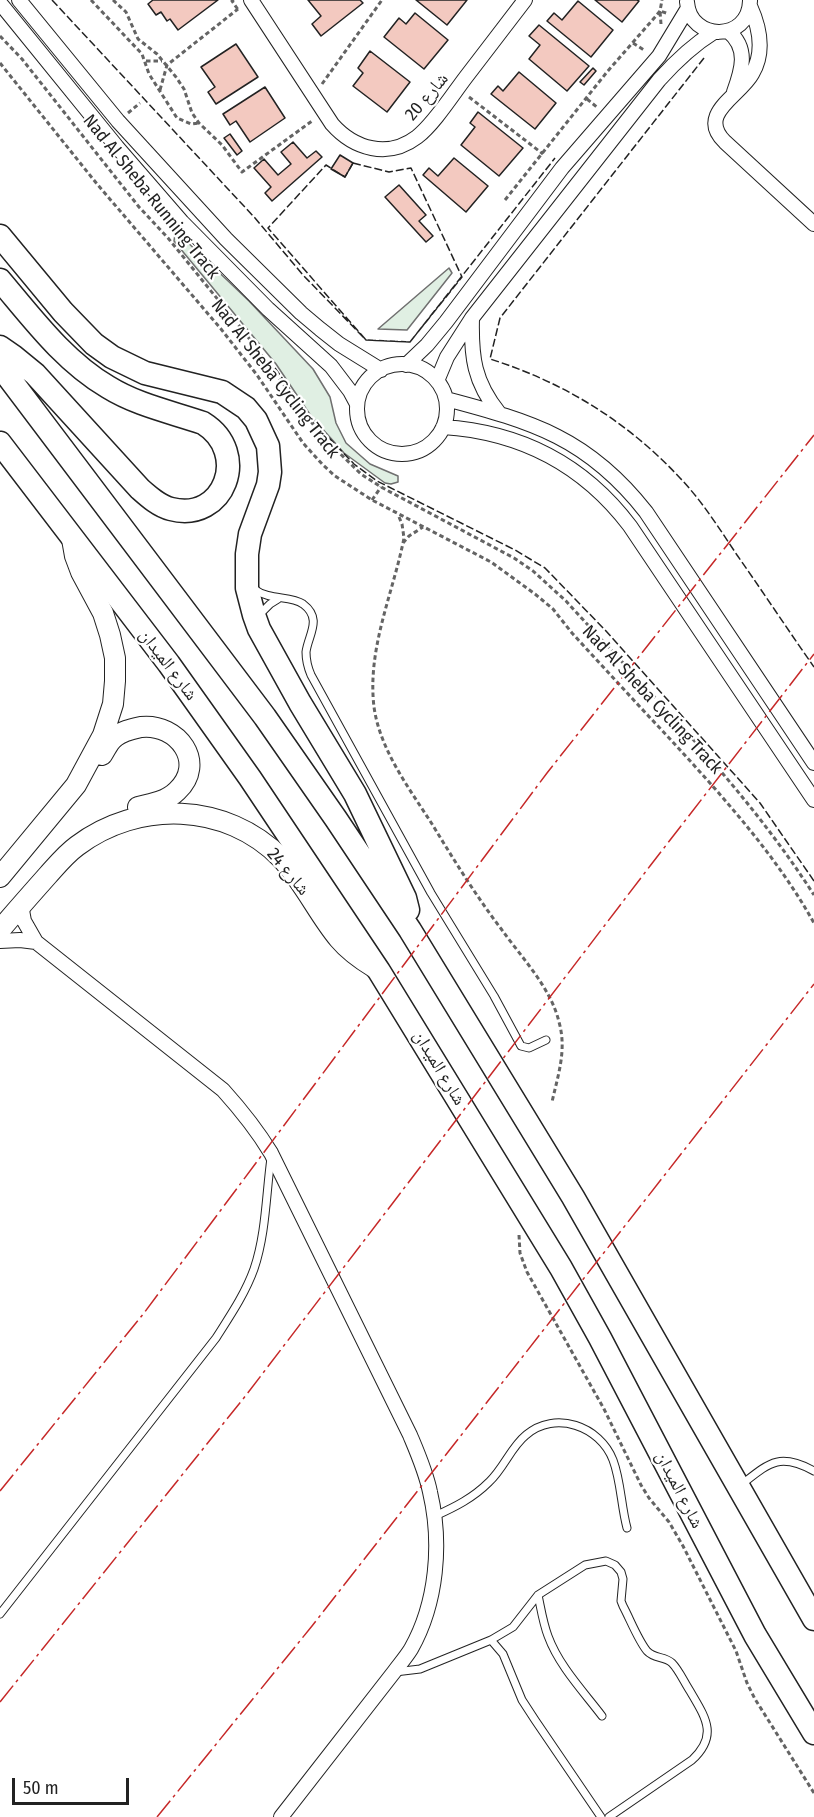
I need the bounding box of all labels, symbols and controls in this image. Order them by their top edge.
street label: شارع 20 [401,69,453,125]
street label: Nad Al Sheba Running Track [78,110,224,284]
street label: Nad Al Sheba Cycling Track [206,295,344,463]
street label: Nad Al Sheba Cycling Track [577,621,727,779]
street label: شارع الميدان [134,625,202,705]
street label: شارع 24 [262,844,314,900]
street label: شارع الميدان [408,1027,470,1109]
street label: شارع الميدان [650,1448,708,1532]
scale bar [15,1766,132,1804]
text: 50 m [23,1777,59,1799]

